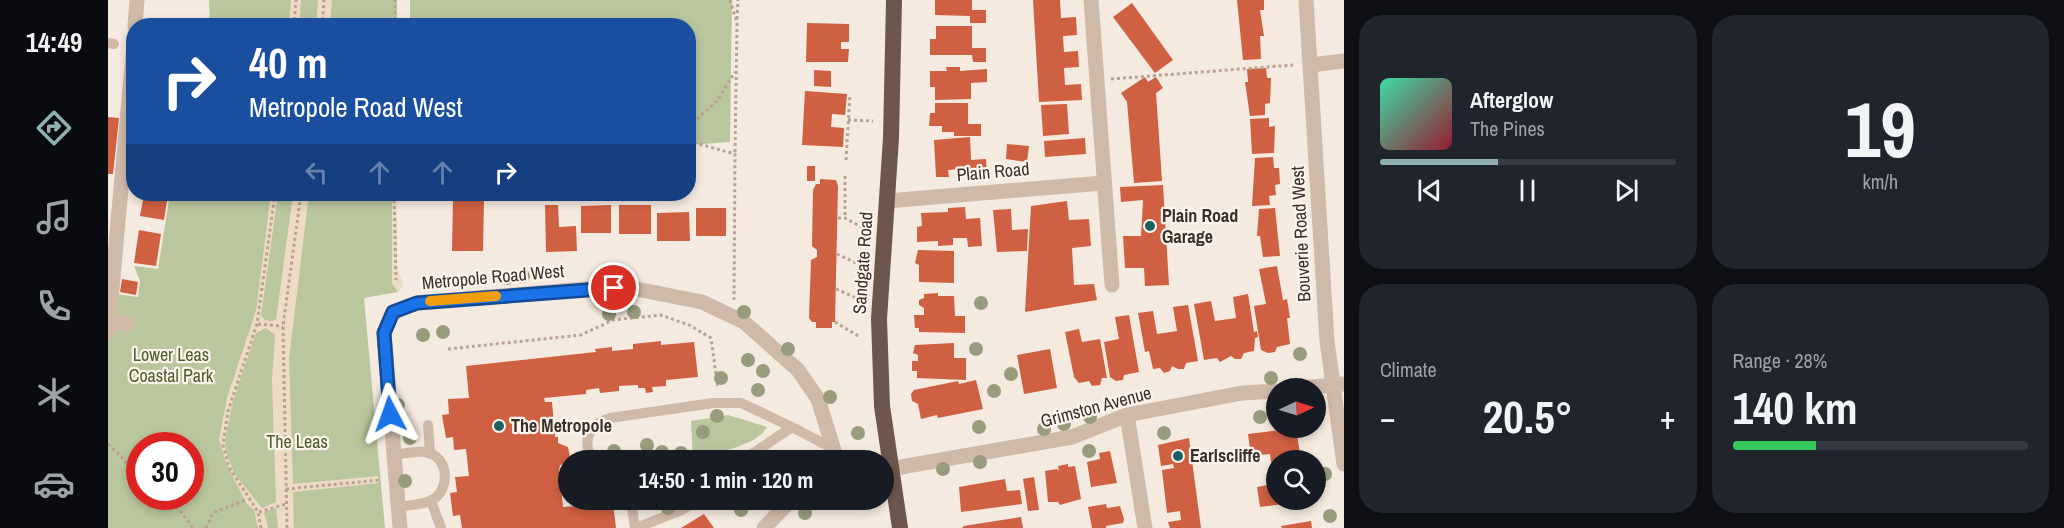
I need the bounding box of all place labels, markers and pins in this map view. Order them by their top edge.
place label: Plain Road Garage [1162,203,1238,249]
marker: Plain Road Garage [1143,219,1157,233]
pin [588,262,639,313]
place label: The Metropole [511,413,612,438]
marker: The Metropole [492,419,506,433]
place label: Earlscliffe [1190,443,1261,468]
marker: Earlscliffe [1171,449,1185,463]

